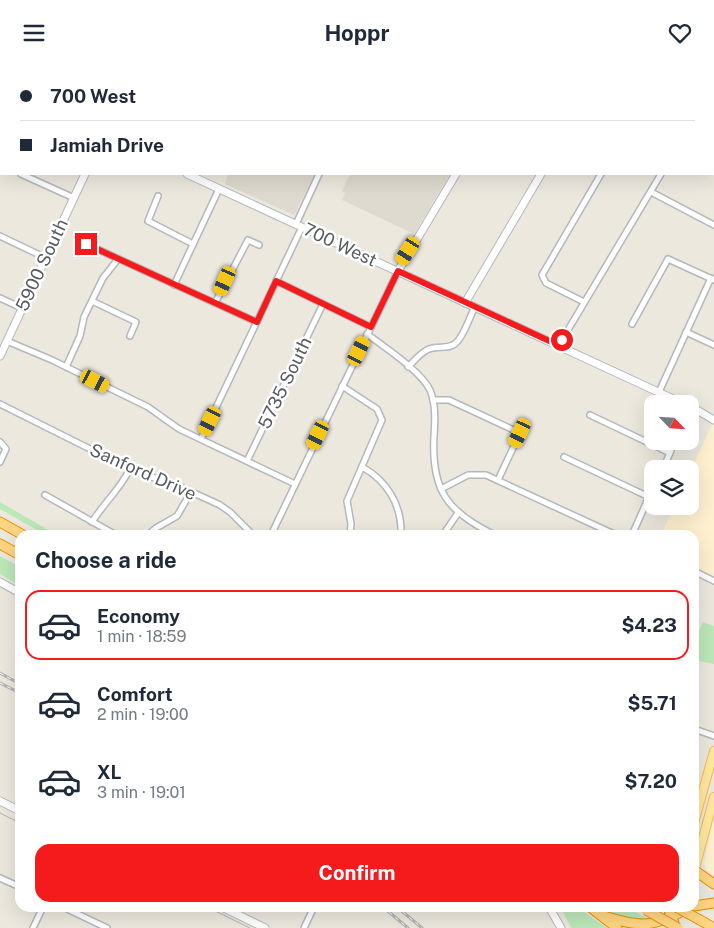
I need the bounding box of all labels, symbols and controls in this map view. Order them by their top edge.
icon: menu [20,19,48,47]
icon: heart [666,19,694,47]
text: Hoppr [324,20,390,46]
text: 700 West [50,85,136,107]
text: Jamiah Drive [50,134,164,156]
street label: 5900 South [11,215,72,314]
street label: 700 West [300,218,380,271]
route end [75,233,97,255]
car [393,234,422,268]
car [212,264,237,298]
route start [551,329,573,351]
street label: 5735 South [253,334,316,432]
car [345,334,372,368]
car [78,368,111,394]
north arrow [644,395,699,450]
map controls [644,395,699,515]
car [196,404,223,438]
car [506,416,533,450]
car [304,418,331,452]
street label: Sanford Drive [87,439,200,504]
button: layers [644,460,699,515]
text: Choose a ride [35,547,177,573]
icon: car [37,603,82,648]
text: Economy [97,605,180,627]
text: $4.23 [621,614,677,636]
text: 1 min · 18:59 [97,627,187,646]
icon: car [37,681,82,726]
text: Comfort [97,683,173,705]
text: $5.71 [627,692,677,714]
text: 2 min · 19:00 [97,705,189,724]
icon: car [37,759,82,804]
text: XL [97,761,122,783]
text: $7.20 [625,770,677,792]
text: 3 min · 19:01 [97,783,186,802]
button: Confirm [35,844,679,902]

